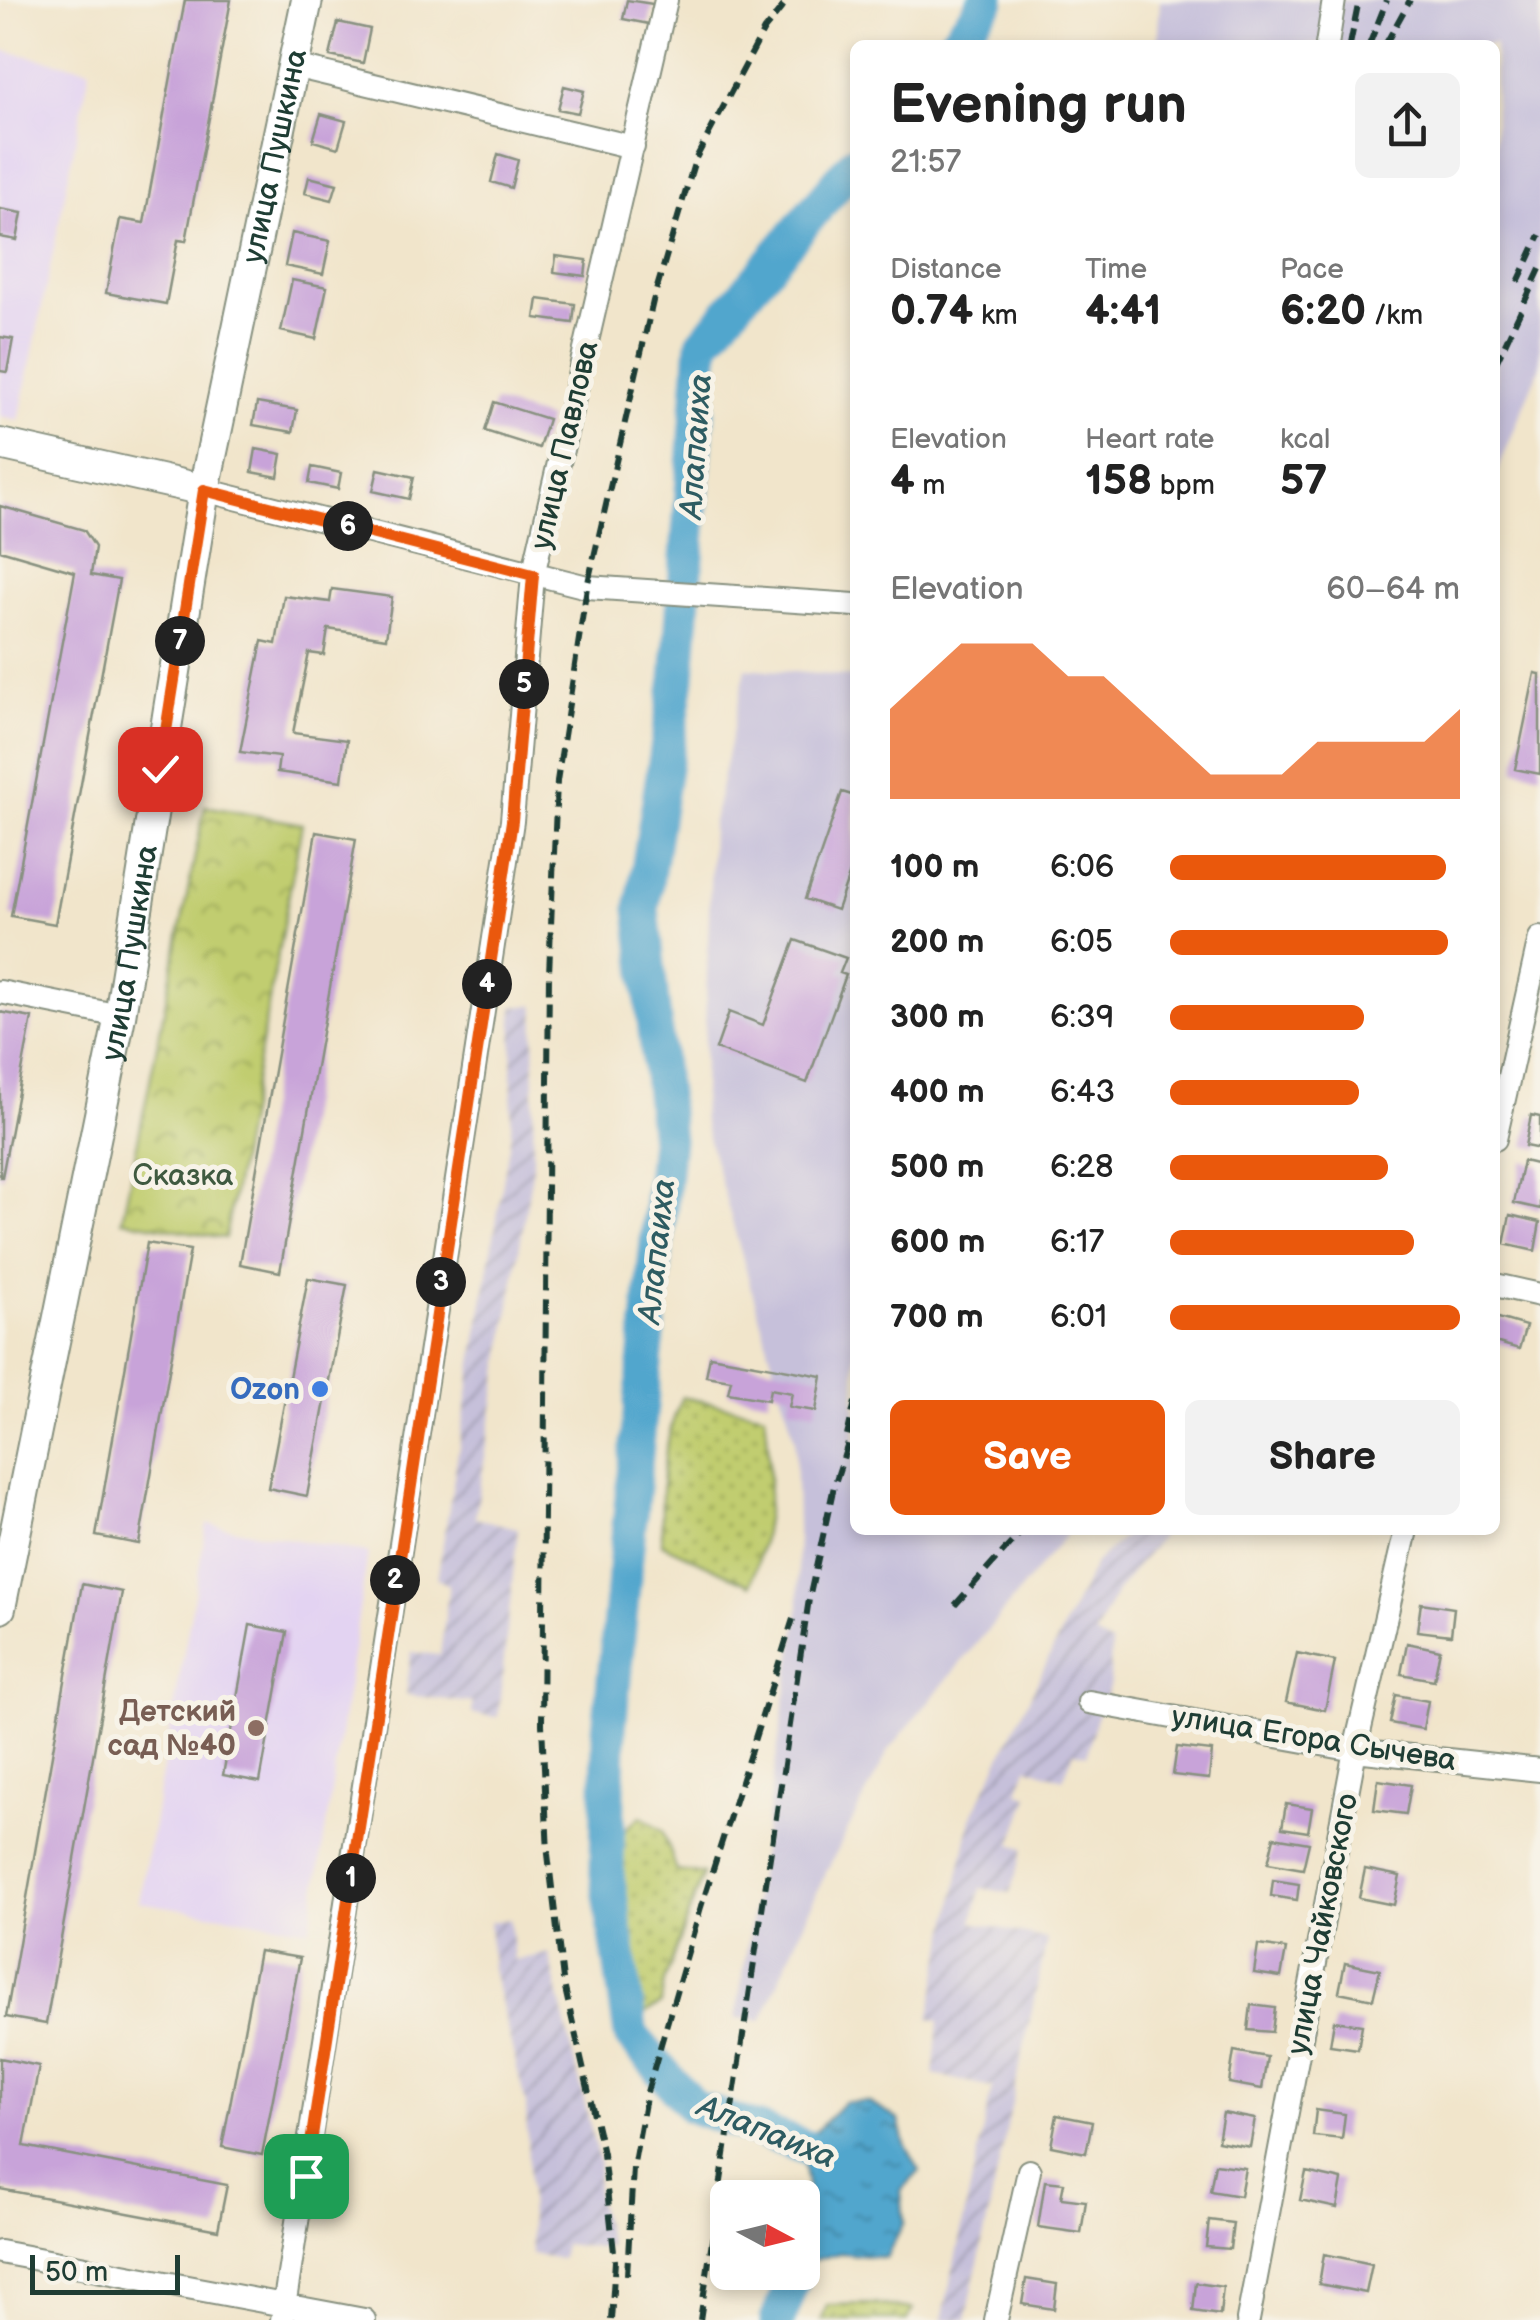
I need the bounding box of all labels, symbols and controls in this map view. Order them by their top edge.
street label: улица Пушкина [235,46,315,267]
text: Evening run [890,72,1187,139]
button: share [1355,73,1460,178]
text: 21:57 [890,143,961,182]
text: Distance [890,253,1002,286]
text: Time [1085,253,1147,286]
text: Pace [1280,253,1344,286]
text: 0.74 [890,286,973,337]
text: 4:41 [1085,286,1161,337]
text: 6:20 [1280,286,1366,337]
text: km [973,299,1018,332]
text: /km [1366,299,1423,332]
street label: улица Павлова [523,337,607,553]
water label: Алапаиха [672,372,721,522]
text: Elevation [890,423,1007,456]
text: Heart rate [1085,423,1214,456]
text: kcal [1280,423,1330,456]
text: 4 [890,456,915,507]
text: 158 [1085,456,1152,507]
text: 57 [1280,456,1327,507]
text: m [915,469,945,502]
text: bpm [1152,469,1215,502]
pin: 6 [323,501,373,551]
text: 6 [340,509,356,542]
text: Elevation [890,570,1023,609]
text: 60–64 m [1326,570,1460,609]
pin: 7 [155,616,205,666]
text: 7 [172,624,188,657]
pin: 5 [499,659,549,709]
text: 5 [516,667,532,700]
pin [118,727,203,812]
icon: check [133,742,188,797]
street label: улица Пушкина [94,842,166,1064]
text: 100 m [890,848,979,887]
text: 6:06 [1050,848,1114,887]
text: 200 m [890,923,984,962]
text: 6:05 [1050,923,1113,962]
pin: 4 [462,959,512,1009]
text: 4 [479,967,495,1000]
text: 300 m [890,998,985,1037]
text: 6:39 [1050,998,1114,1037]
text: 400 m [890,1073,985,1112]
text: 6:43 [1050,1073,1115,1112]
text: 500 m [890,1148,984,1187]
text: 6:28 [1050,1148,1114,1187]
park label: Сказка [132,1158,234,1194]
water label: Алапаиха [630,1177,684,1327]
text: 600 m [890,1223,985,1262]
text: 6:17 [1050,1223,1104,1262]
pin: 3 [416,1257,466,1307]
text: 3 [433,1265,449,1298]
text: 700 m [890,1298,983,1337]
text: 6:01 [1050,1298,1107,1337]
place label: Ozon [230,1372,300,1408]
marker: Ozon [309,1378,331,1400]
button: Save [890,1400,1165,1515]
button: Share [1185,1400,1460,1515]
pin: 2 [370,1555,420,1605]
text: 2 [387,1563,403,1596]
place label: Детский сад №40 [108,1694,236,1764]
street label: улица Егора Сычева [1169,1699,1459,1779]
marker: Детский сад №40 [245,1717,267,1739]
street label: улица Чайковского [1280,1791,1366,2058]
pin: 1 [326,1853,376,1903]
text: 1 [345,1861,357,1894]
water label: Алапаиха [690,2086,841,2178]
pin [264,2134,349,2219]
icon: arrive [279,2149,334,2204]
north arrow [710,2180,820,2290]
map controls [710,2180,820,2290]
scale bar [30,2250,180,2294]
text: 50 m [45,2256,108,2289]

